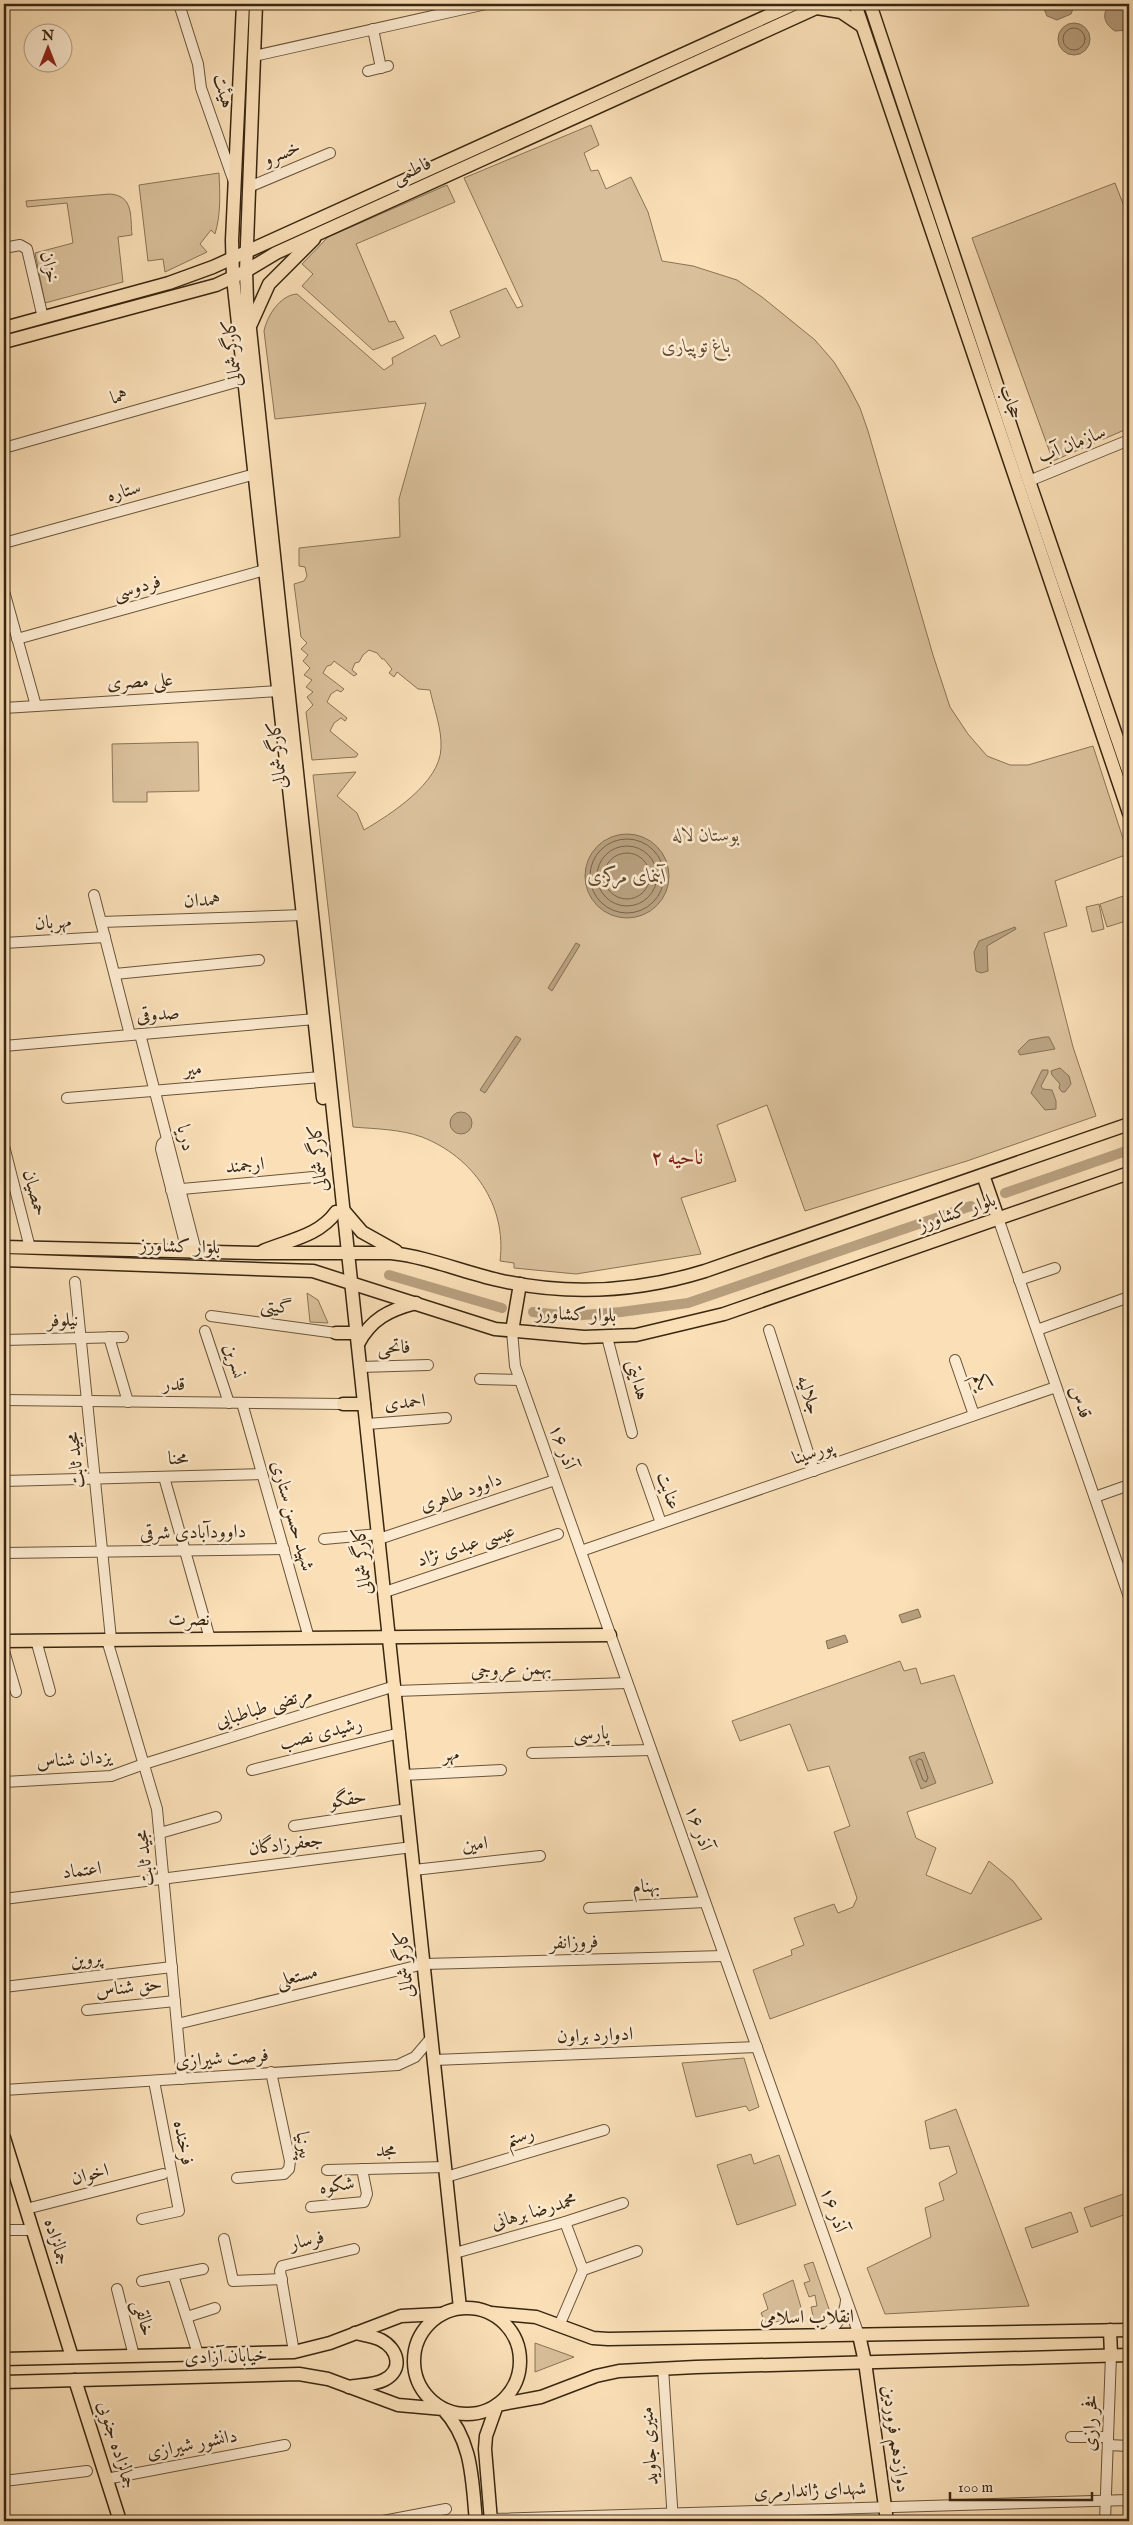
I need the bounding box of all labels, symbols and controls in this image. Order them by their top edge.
north arrow [22,22,72,72]
text: N [41,27,54,45]
street label: هیئت [207,71,239,111]
street label: خسرو [258,136,304,173]
street label: فاطمی [389,152,435,190]
street label: خزان [34,249,64,285]
street label: کارگر شمالی [216,318,248,388]
park label: باغ توپیاری [661,335,731,361]
street label: حجاب [993,381,1027,423]
street label: هما [108,383,130,411]
street label: سازمان آب [1034,421,1110,469]
street label: ستاره [104,476,144,508]
street label: فردوسی [110,570,164,606]
street label: علی مصری [106,668,174,697]
street label: کارگر شمالی [261,720,293,790]
park label: بوستان لاله [672,824,740,848]
water label: آبنمای مرکزی [587,863,667,889]
street label: همدان [183,888,221,914]
street label: مهربان [34,910,72,936]
street label: صدوقی [135,1001,181,1029]
street label: میر [181,1057,203,1083]
street label: دریا [170,1122,200,1154]
street label: کارگر شمالی [302,1123,334,1193]
district label: ناحیه ۲ [651,1145,703,1172]
street label: ارجمند [224,1152,266,1180]
street label: حمصیان [16,1167,52,1219]
street label: بلوار کشاورز [913,1189,999,1238]
street label: بلوار کشاورز [137,1234,221,1260]
street label: گیتی [259,1293,293,1321]
street label: بلوار کشاورز [533,1302,617,1328]
street label: نیلوفر [45,1309,79,1333]
street label: فاتحی [377,1336,411,1360]
street label: نسرین [217,1341,251,1381]
street label: هدایتی [620,1357,654,1403]
street label: یکم [963,1370,996,1396]
street label: جلالیه [790,1372,826,1418]
street label: قدر [161,1373,185,1397]
street label: قدس [1063,1382,1097,1422]
street label: احمدی [383,1389,427,1417]
street label: ۱۶ آذر [543,1421,582,1475]
street label: مجید ثابت [61,1430,91,1489]
street label: پورسینا [789,1434,838,1471]
street label: محنا [167,1447,189,1471]
street label: شهید حسن ستاری [265,1458,319,1574]
street label: داوود طاهری [417,1468,505,1518]
street label: عنایت [650,1469,686,1513]
street label: عیسی عبدی نژاد [414,1519,518,1573]
street label: داوودآبادی شرقی [140,1520,246,1546]
street label: کارگر شمالی [346,1526,378,1596]
street label: نصرت [168,1608,210,1632]
street label: بهمن عروجی [470,1657,552,1683]
street label: مرتضی طباطبایی [213,1682,315,1734]
street label: رشیدی نصب [277,1712,365,1756]
street label: پارسی [573,1721,611,1747]
street label: مهر [440,1743,460,1768]
street label: یزدان شناس [36,1745,114,1775]
street label: حقگو [326,1784,368,1815]
street label: ۱۶ آذر [679,1802,718,1856]
street label: مجید ثابت [130,1828,160,1887]
street label: جعفرزادگان [247,1828,325,1861]
street label: امین [461,1832,489,1858]
street label: اعتماد [61,1857,103,1885]
street label: بهنام [632,1874,661,1903]
street label: کارگر شمالی [388,1929,420,1999]
street label: فروزانفر [547,1930,599,1956]
street label: پروین [69,1946,105,1974]
street label: مستعلی [274,1960,321,1995]
street label: حق شناس [95,1973,163,2003]
street label: ادوارد براون [556,2023,634,2049]
street label: فرصت شیرازی [174,2044,270,2074]
street label: فرخنده [167,2119,199,2167]
street label: رستم [503,2121,539,2158]
street label: پیرنیا [289,2130,317,2161]
street label: مجد [376,2139,397,2163]
street label: اخوان [69,2159,111,2191]
street label: شکوه [318,2172,356,2200]
street label: ۱۶ آذر [814,2184,853,2238]
street label: محمدرضا برهانی [488,2188,580,2236]
street label: جمالزاده [38,2216,74,2268]
street label: فرسار [285,2225,327,2257]
street label: خالقی [127,2297,159,2339]
street label: انقلاب اسلامی [760,2305,854,2331]
street label: خیابان آزادی [184,2344,268,2370]
street label: دوازدهم فروردین [871,2384,914,2495]
street label: فخر رازی [1078,2394,1104,2452]
street label: جمالزاده جنوبی [90,2398,141,2492]
street label: منیری جاوید [635,2406,665,2486]
street label: دانشور شیرازی [145,2424,239,2466]
scale bar [950,2470,1093,2502]
street label: شهدای ژاندارمری [753,2477,867,2505]
text: 100 m [958,2478,994,2497]

